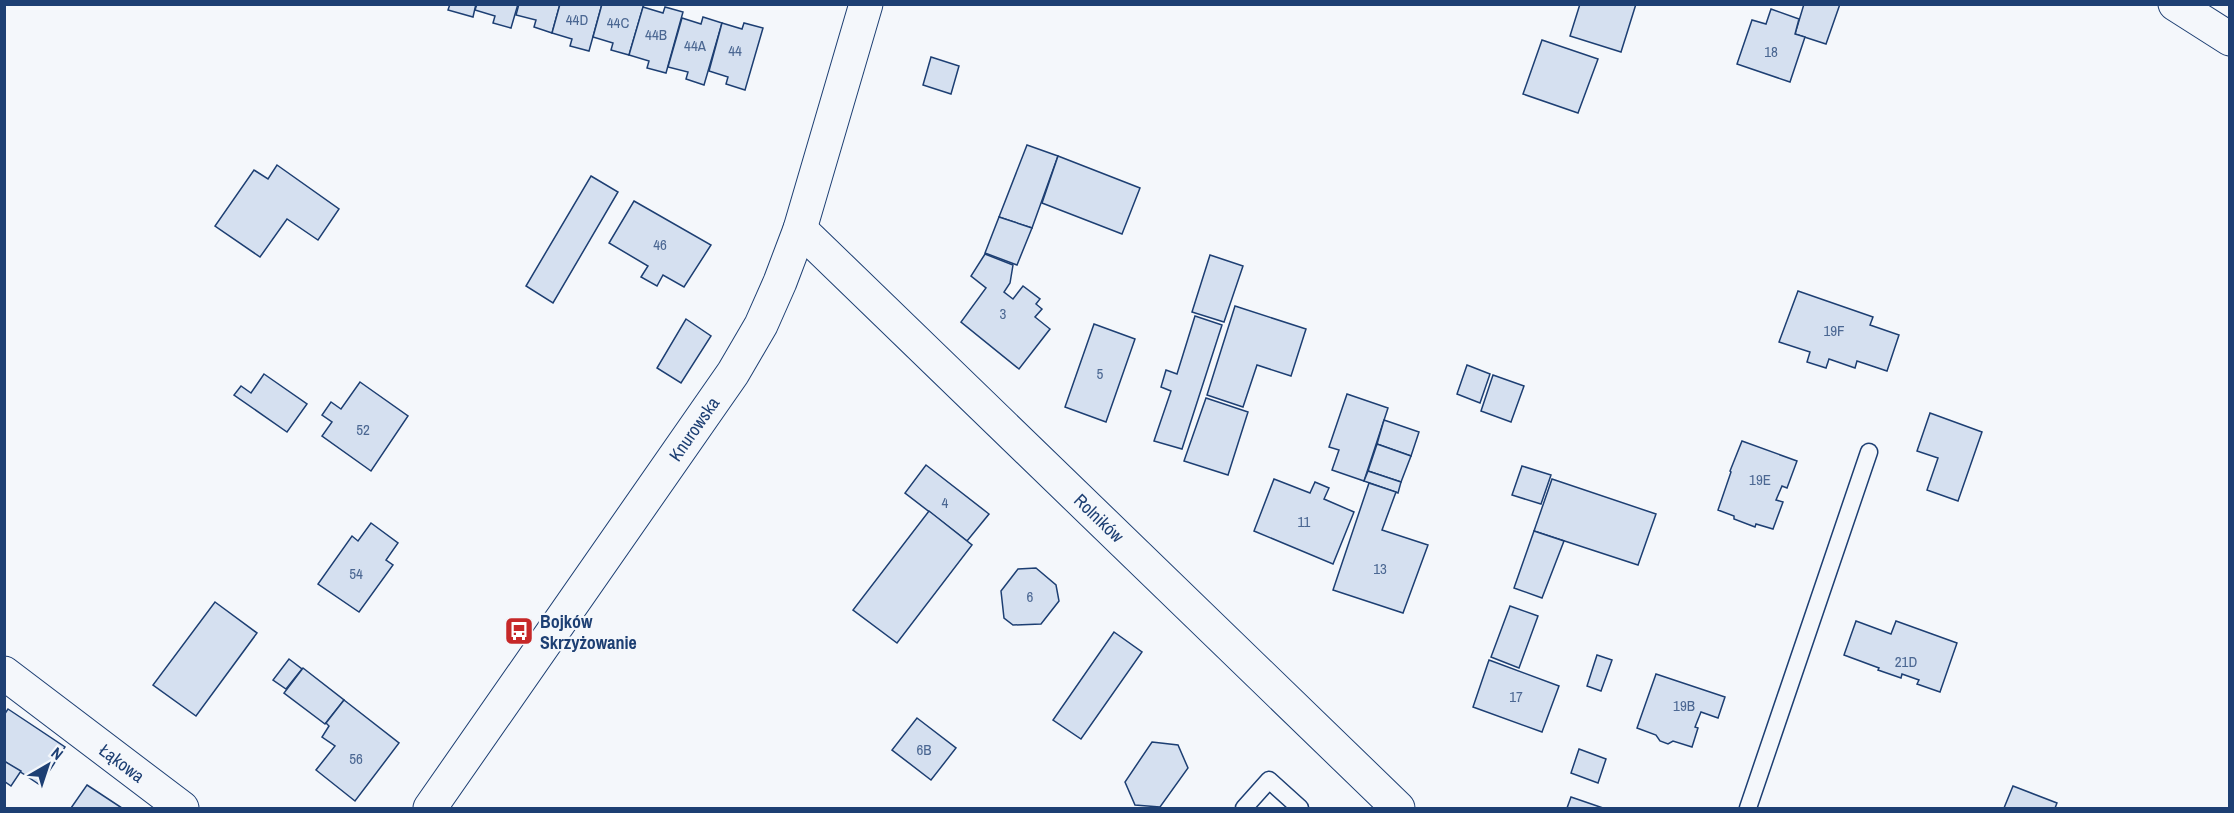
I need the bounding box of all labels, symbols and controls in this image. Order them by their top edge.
house number: 44D [566,9,588,30]
house number: 44C [607,12,629,33]
house number: 44B [645,24,667,45]
house number: 44A [684,35,707,56]
house number: 44 [728,40,742,61]
house number: 18 [1764,41,1778,62]
house number: 46 [653,234,667,255]
house number: 3 [1000,303,1007,324]
house number: 19F [1823,320,1845,341]
house number: 5 [1097,363,1104,384]
street label: Knurowska [663,392,725,466]
house number: 52 [356,419,370,440]
house number: 19E [1749,469,1771,490]
street label: Rolników [1068,488,1130,548]
house number: 4 [942,492,949,513]
house number: 11 [1298,511,1311,532]
house number: 13 [1373,558,1387,579]
house number: 54 [349,563,363,584]
house number: 6 [1027,586,1034,607]
place label: Bojków Skrzyżowanie [540,609,637,655]
bus stop icon: Bojków Skrzyżowanie [503,615,535,647]
house number: 21D [1895,651,1917,672]
house number: 17 [1509,686,1523,707]
house number: 19B [1673,695,1695,716]
north arrow [18,735,78,795]
street label: Łąkowa [94,738,150,788]
house number: 6B [916,739,932,760]
text: N [47,742,68,765]
house number: 56 [349,748,363,769]

